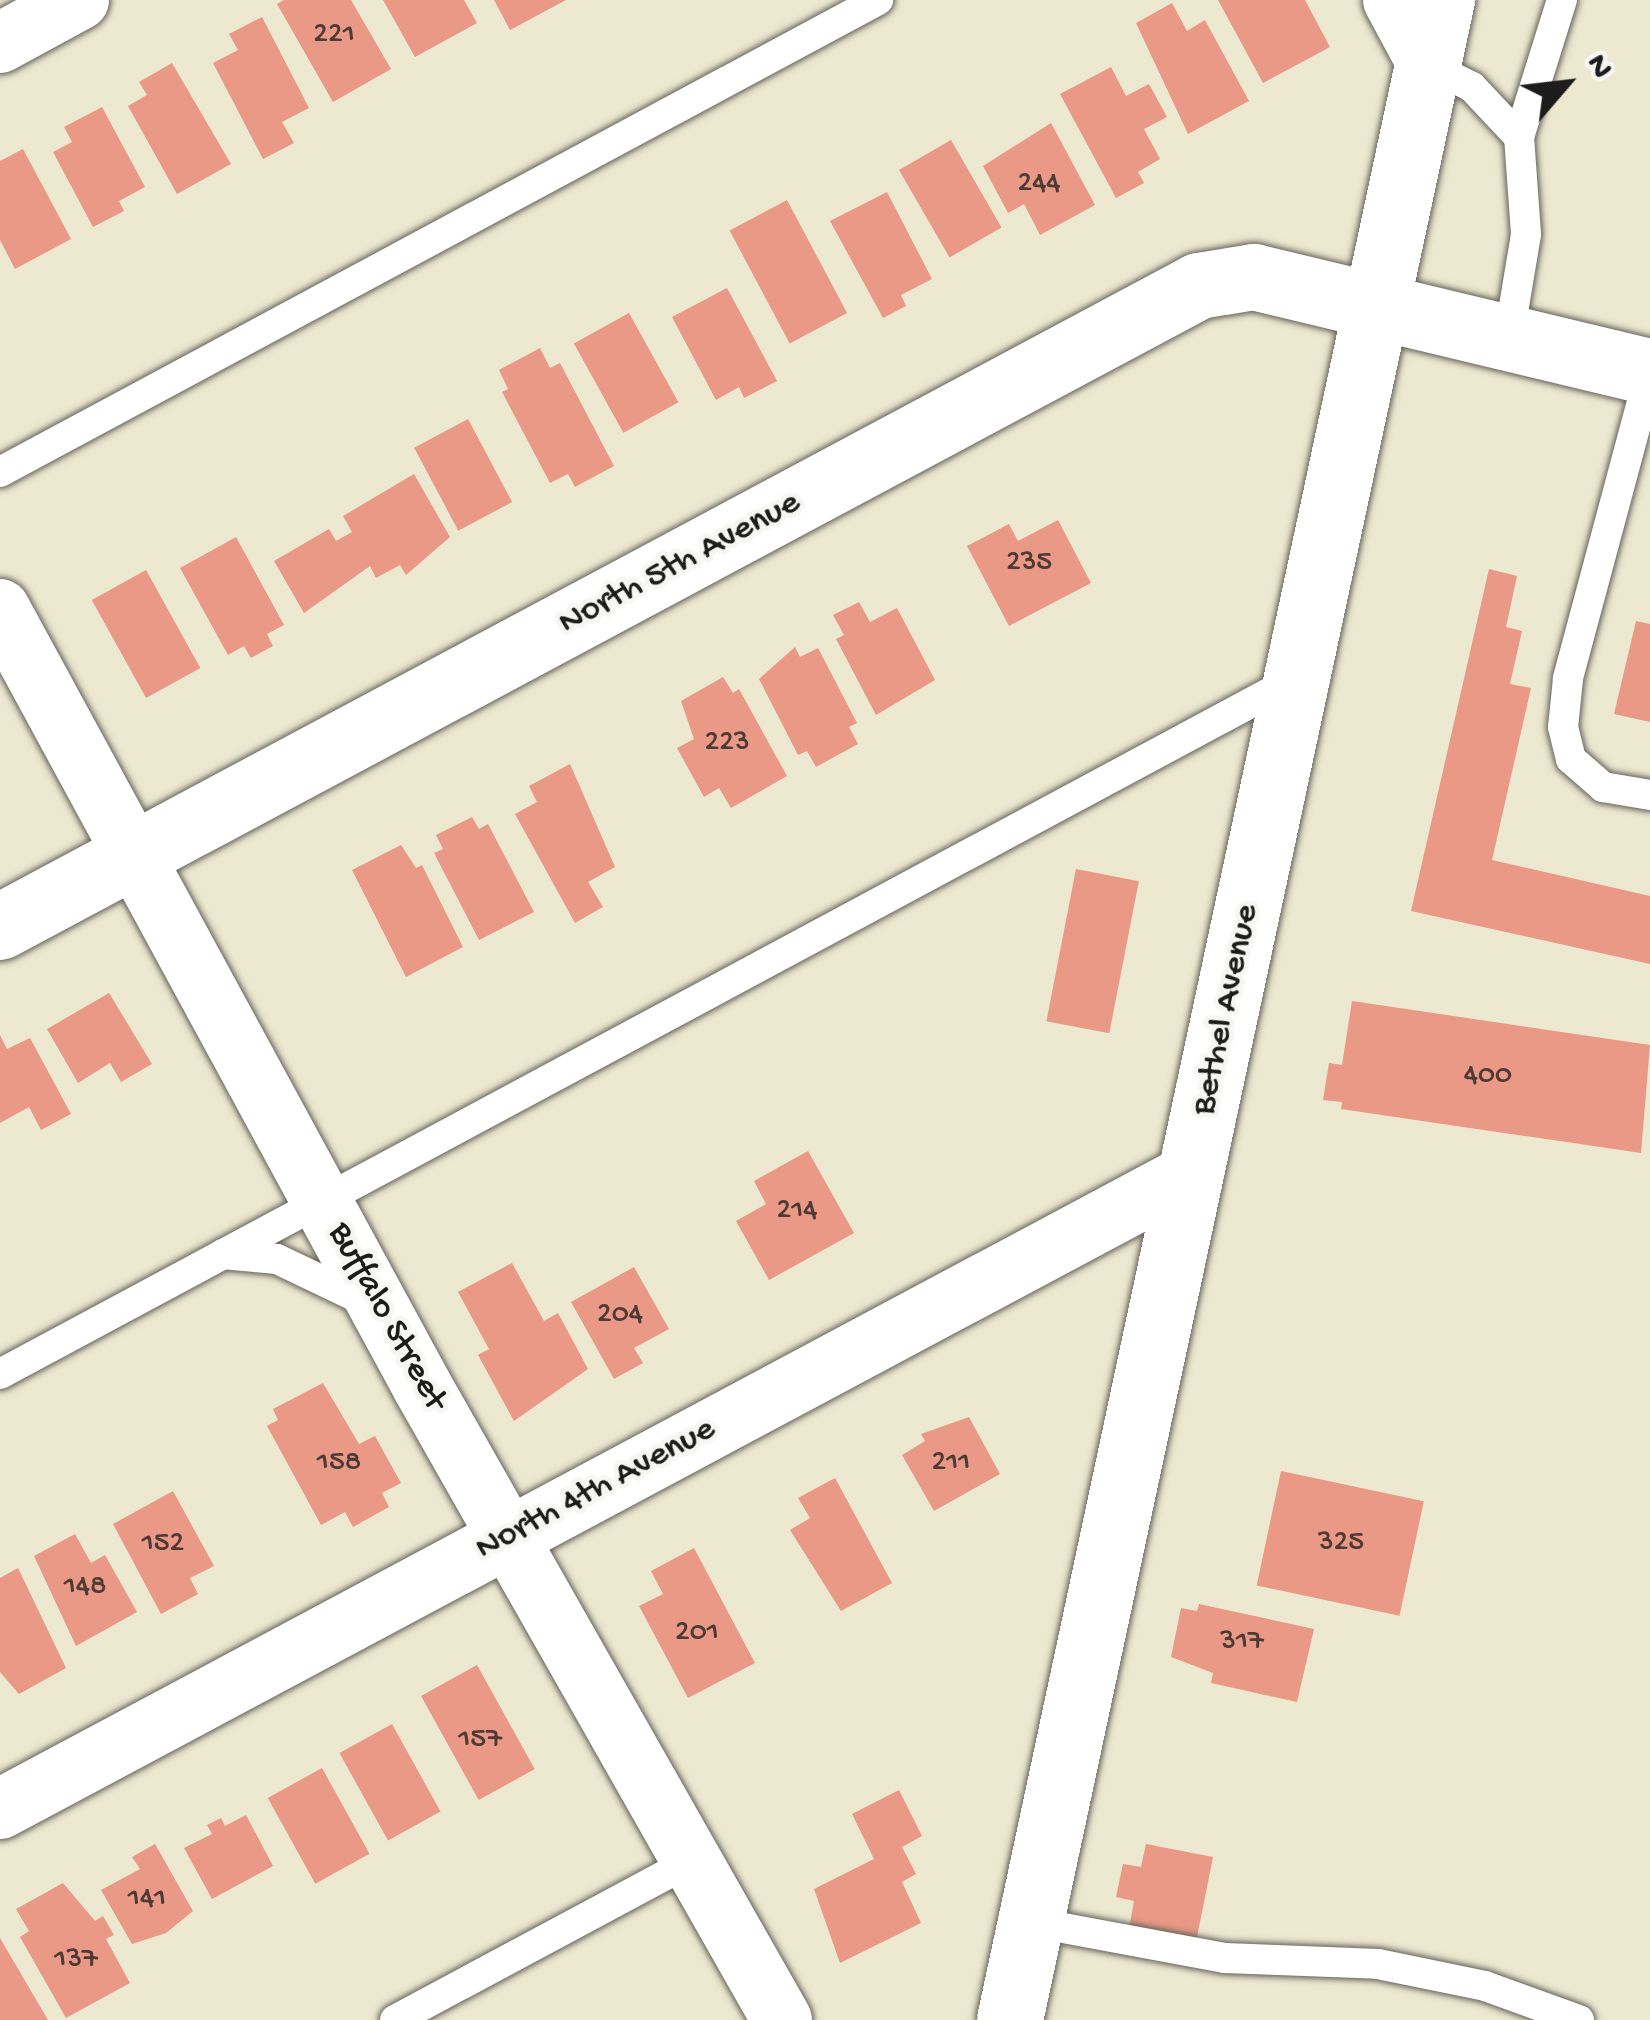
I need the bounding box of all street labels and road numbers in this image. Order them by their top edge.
street label: North 5th Avenue [552,482,808,646]
street label: Bethel Avenue [1184,901,1270,1119]
street label: Buffalo Street [317,1215,455,1419]
street label: North 4th Avenue [469,1409,723,1571]

